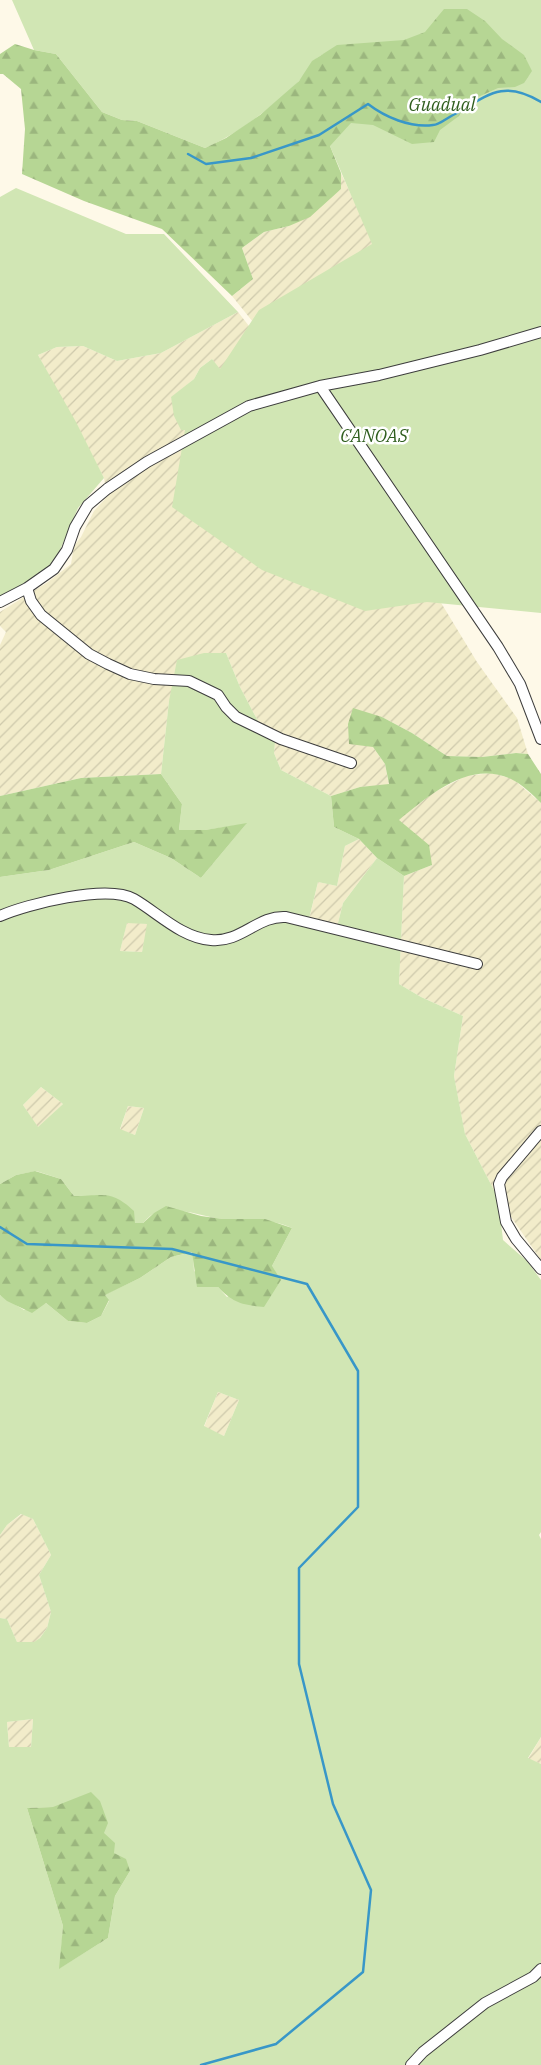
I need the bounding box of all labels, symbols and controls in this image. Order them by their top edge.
park label: Guadual [408,93,476,116]
park label: CANOAS [340,424,409,447]

